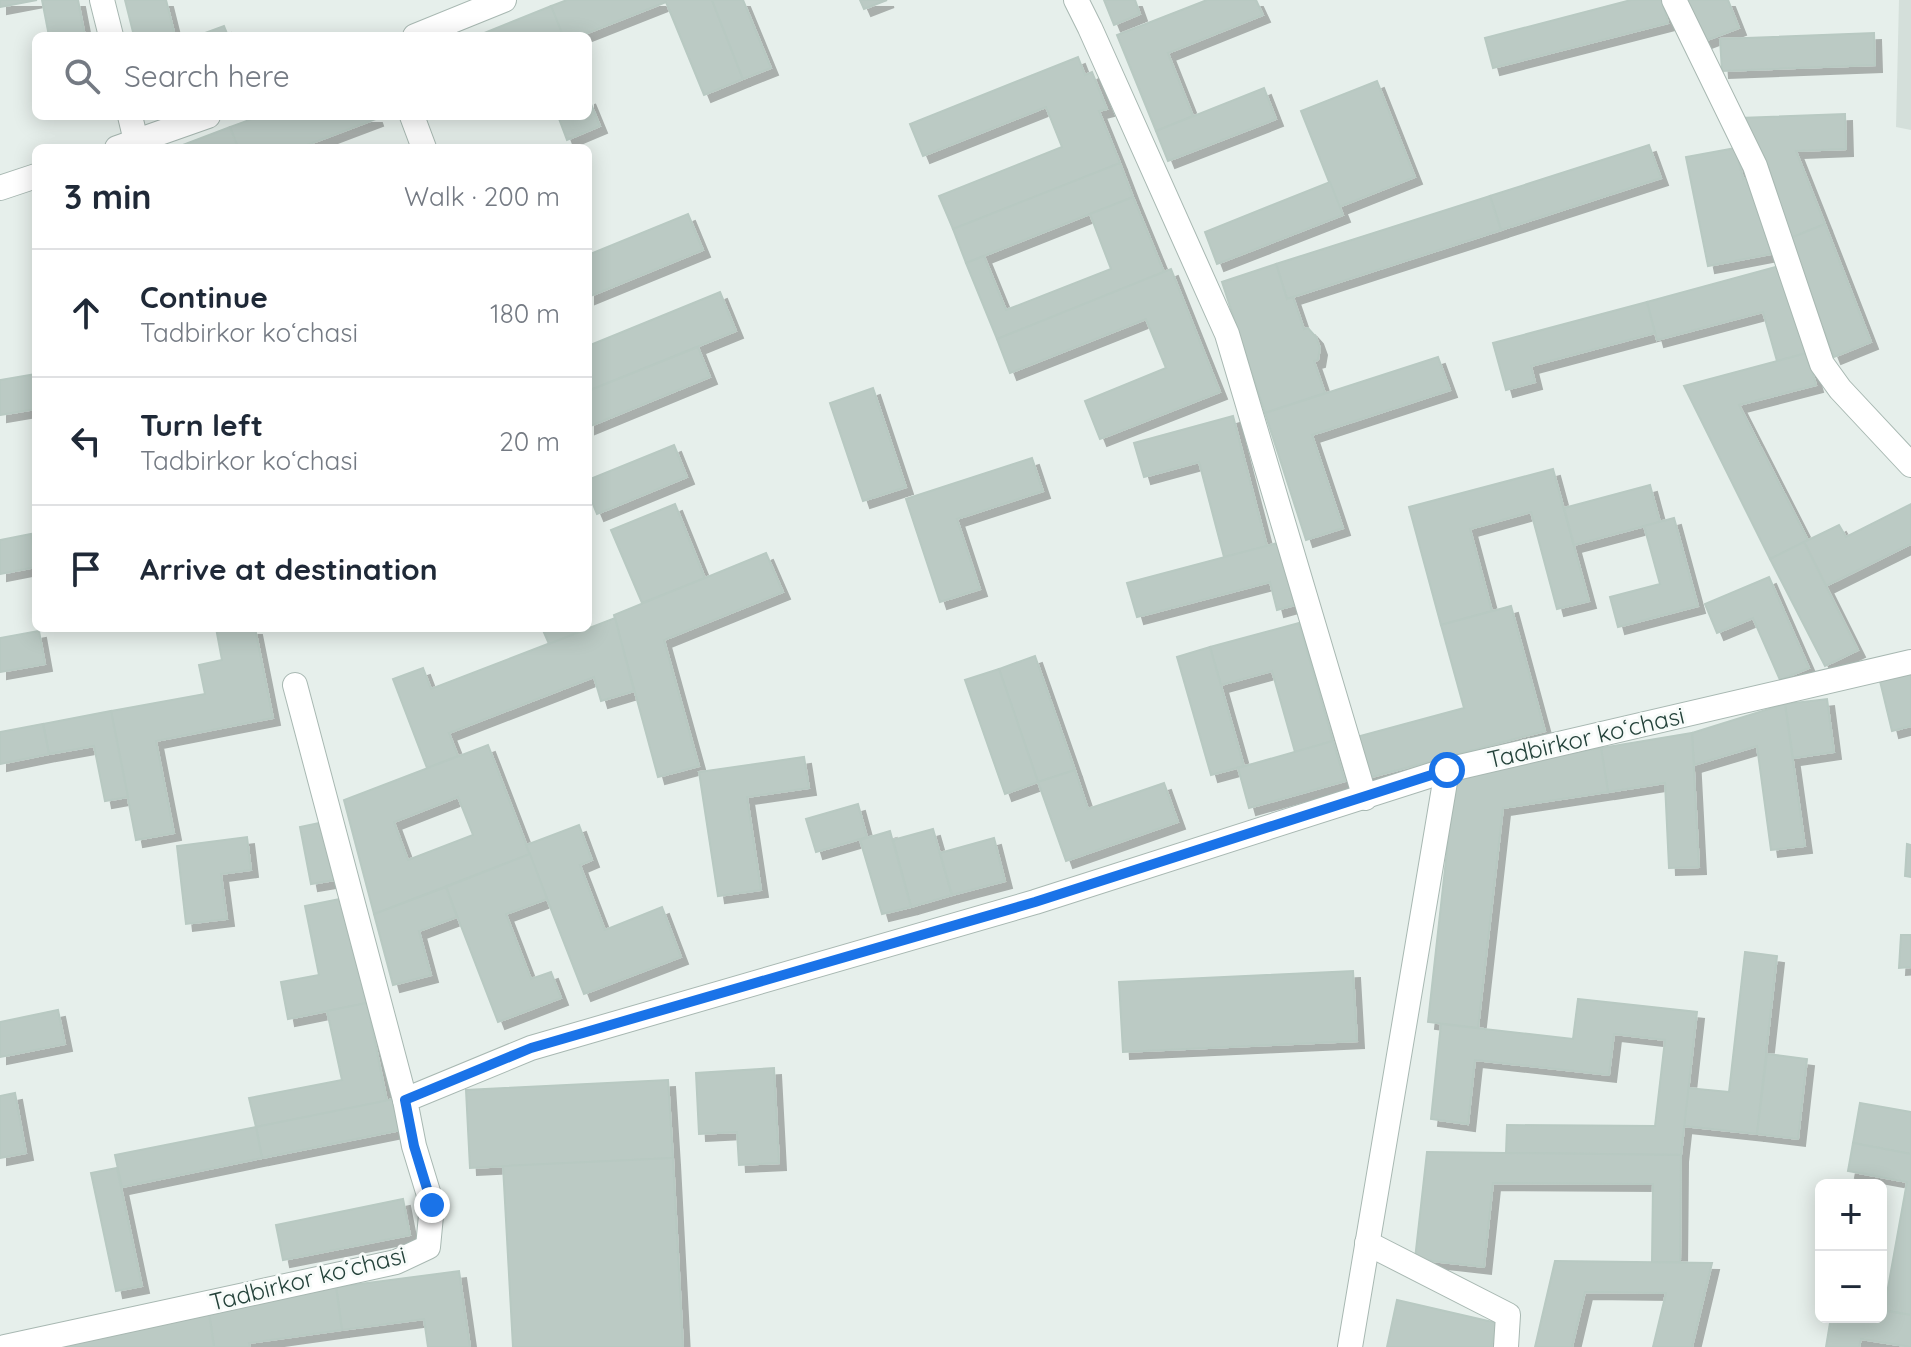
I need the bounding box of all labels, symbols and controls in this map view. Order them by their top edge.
search box [32,32,592,120]
icon: search [60,54,104,98]
text: Search here [124,57,290,95]
text: 3 min [64,175,151,218]
text: Walk · 200 m [404,180,560,213]
text: Continue [140,278,268,316]
icon: ahead [64,291,108,335]
text: 180 m [490,297,560,330]
text: Tadbirkor koʻchasi [140,316,358,349]
text: Turn left [140,406,263,444]
icon: left [64,419,108,463]
text: 20 m [499,425,560,458]
text: Tadbirkor koʻchasi [140,444,358,477]
icon: arrive [64,547,108,591]
text: Arrive at destination [140,550,438,588]
street label: Tadbirkor koʻchasi [1484,700,1687,774]
route start [1429,752,1465,788]
map controls [1815,1179,1887,1323]
button: + [1815,1179,1887,1251]
route end [414,1187,450,1223]
street label: Tadbirkor koʻchasi [206,1239,409,1317]
button: − [1815,1251,1887,1323]

